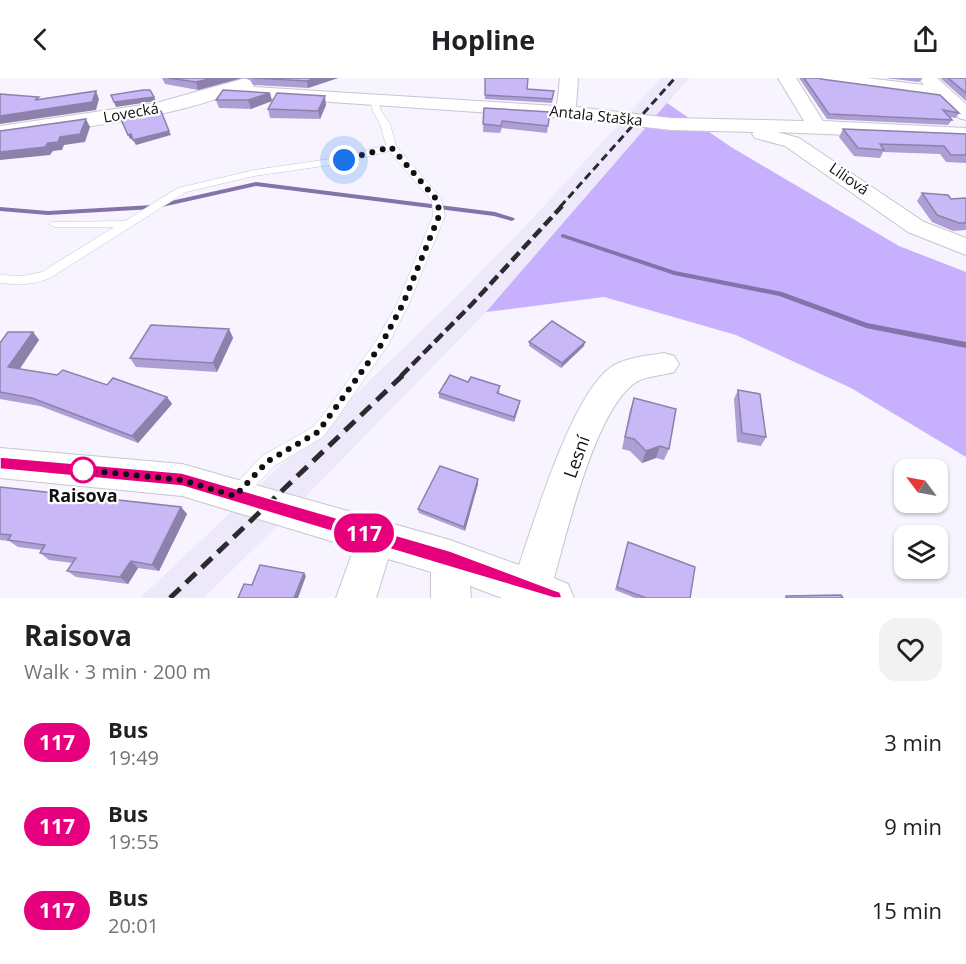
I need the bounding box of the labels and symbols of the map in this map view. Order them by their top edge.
street label: Lovecká [101,97,160,127]
street label: Antala Staška [548,100,644,130]
your location [329,145,359,175]
street label: Liliová [826,157,873,199]
street label: Lesní [557,432,595,481]
marker: Raisova [70,457,96,483]
north arrow [894,459,948,513]
place label: Raisova [48,483,118,507]
line badge: 117 [330,514,398,552]

